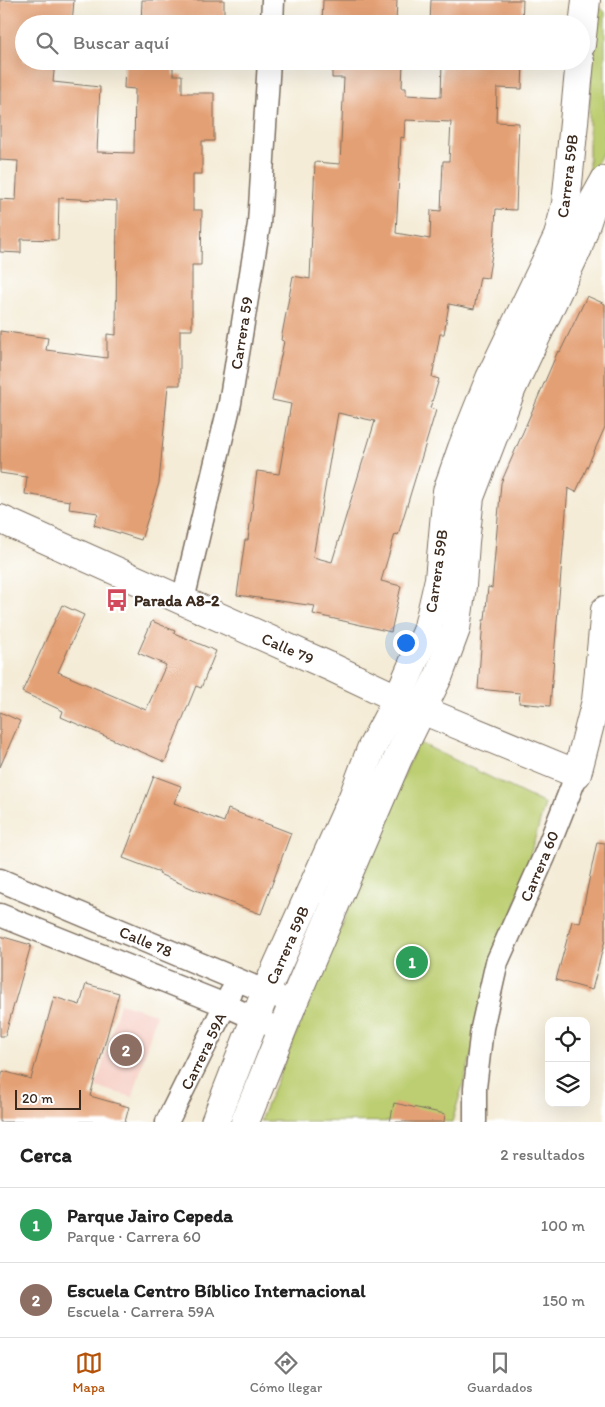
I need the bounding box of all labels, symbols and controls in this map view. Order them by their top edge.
search box [15,15,590,70]
icon: search [33,29,61,57]
text: Buscar aquí [73,31,169,54]
street label: Carrera 59B [553,133,582,219]
street label: Carrera 59 [226,295,257,371]
street label: Carrera 59B [421,528,452,614]
bus stop icon: Parada A8-2 [104,587,130,613]
place label: Parada A8-2 [134,591,220,610]
street label: Calle 79 [259,629,317,668]
your location [393,630,419,656]
street label: Carrera 60 [516,828,563,905]
street label: Carrera 59B [262,903,313,987]
street label: Calle 78 [117,922,175,961]
pin: 1 [396,943,428,981]
street label: Carrera 59A [177,1009,230,1093]
map controls [545,1017,590,1107]
button: locate [545,1017,590,1062]
pin: 2 [110,1031,142,1069]
button: layers [545,1062,590,1107]
scale bar [15,1087,81,1110]
text: 20 m [22,1090,53,1107]
text: Cerca [20,1142,72,1167]
text: 2 resultados [500,1145,585,1164]
text: Parque Jairo Cepeda [67,1204,233,1227]
text: 1 [32,1216,40,1235]
text: 100 m [541,1216,585,1235]
text: Parque · Carrera 60 [67,1227,201,1246]
text: Escuela Centro Bíblico Internacional [67,1279,366,1302]
text: 2 [32,1291,40,1310]
text: 150 m [542,1291,585,1310]
text: Escuela · Carrera 59A [67,1302,214,1321]
tab: Mapa [72,1349,105,1396]
tab: Cómo llegar [250,1349,322,1396]
tab: Guardados [467,1349,533,1396]

